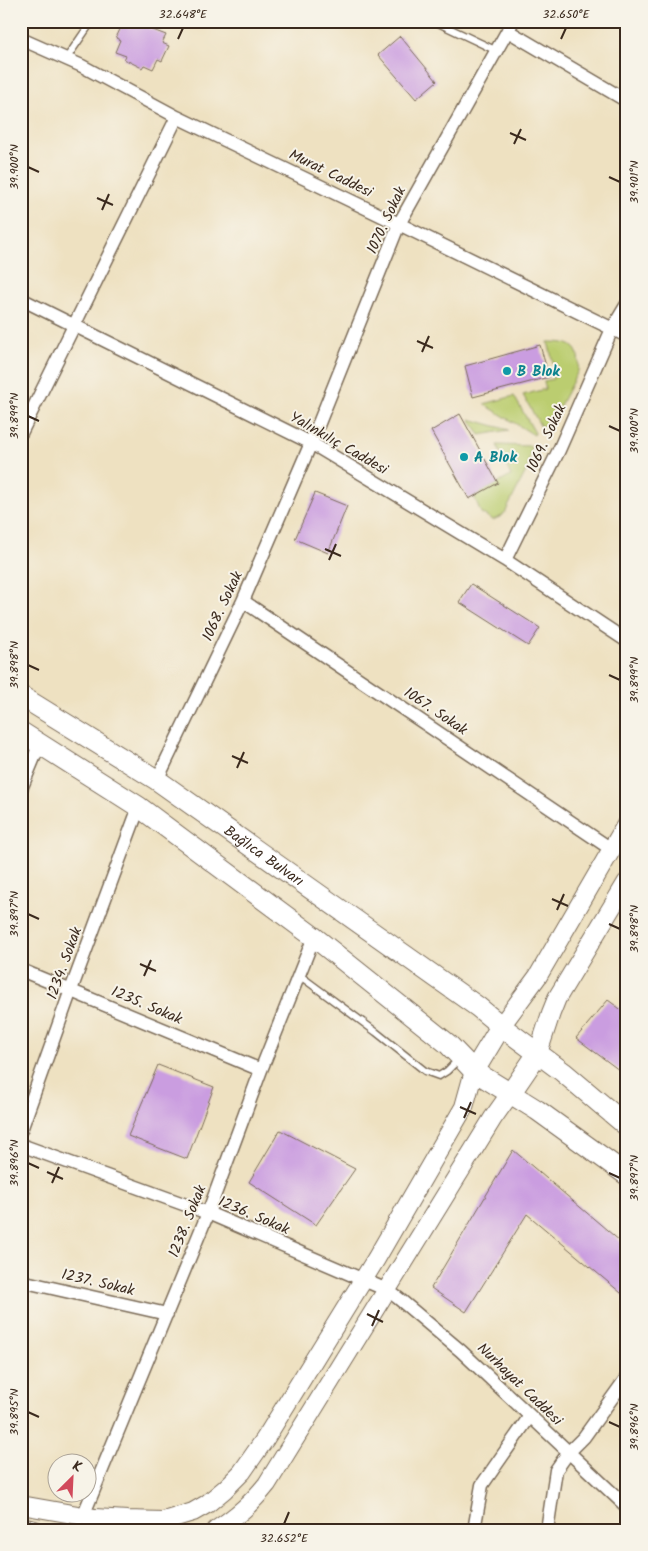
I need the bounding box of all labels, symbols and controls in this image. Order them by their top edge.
text: 32.648°E [159,5,208,24]
text: 32.650°E [543,5,590,24]
street label: Murat Caddesi [285,143,378,205]
text: 39.900°N [5,144,24,190]
text: 39.901°N [625,160,644,204]
street label: 1070. Sokak [361,182,413,258]
place label: B Blok [517,360,560,384]
marker: B Blok [501,365,513,377]
text: 39.899°N [5,393,24,439]
street label: 1069. Sokak [521,399,574,477]
street label: Yalınkılıç Caddesi [285,406,393,483]
text: 39.900°N [625,408,644,454]
place label: A Blok [474,446,517,470]
marker: A Blok [458,451,470,463]
street label: 1068. Sokak [196,566,250,645]
text: 39.898°N [5,641,24,689]
text: 39.899°N [625,657,644,703]
street label: 1067. Sokak [399,681,473,743]
street label: Bağlıca Bulvarı [218,820,309,893]
text: 39.897°N [5,891,24,937]
text: 39.898°N [625,905,644,953]
street label: 1234. Sokak [41,923,89,1003]
street label: 1235. Sokak [107,980,187,1032]
text: 39.896°N [5,1139,24,1187]
text: 39.897°N [625,1155,644,1201]
street label: 1238. Sokak [162,1181,214,1261]
street label: 1236. Sokak [214,1190,294,1242]
street label: 1237. Sokak [59,1263,138,1303]
street label: Nurhayat Caddesi [471,1338,569,1433]
text: 39.895°N [5,1388,24,1436]
text: 39.896°N [625,1403,644,1451]
north arrow [48,1454,98,1504]
text: K [69,1455,86,1479]
text: 32.652°E [260,1529,309,1548]

